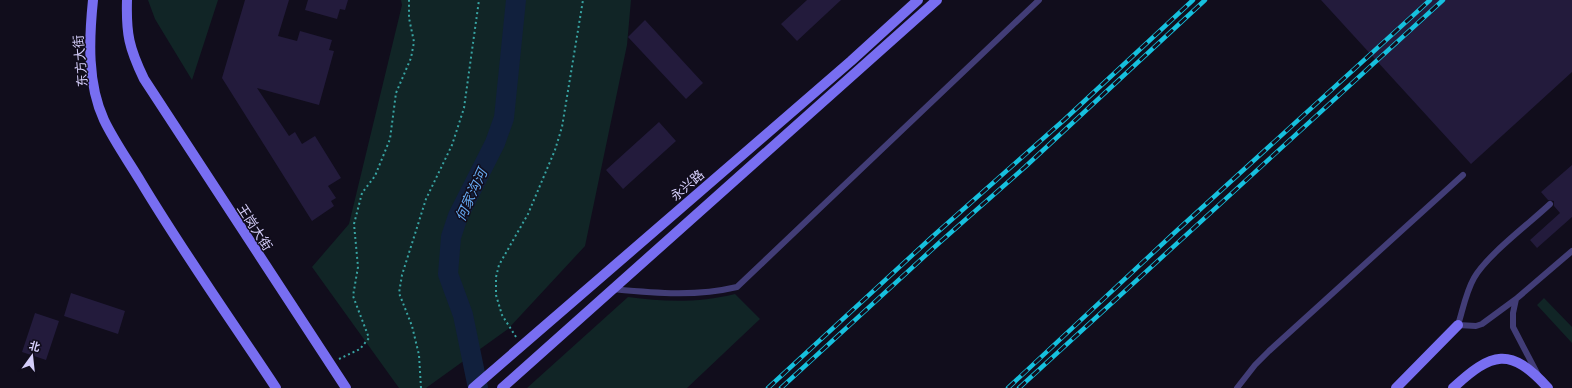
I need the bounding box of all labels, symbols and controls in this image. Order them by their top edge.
street label: 东方大街 [71,34,90,88]
water label: 何家沟河 [452,164,491,224]
street label: 永兴路 [668,167,707,204]
street label: 王岗大街 [234,201,275,253]
north arrow [12,336,52,376]
text: 北 [27,339,41,355]

